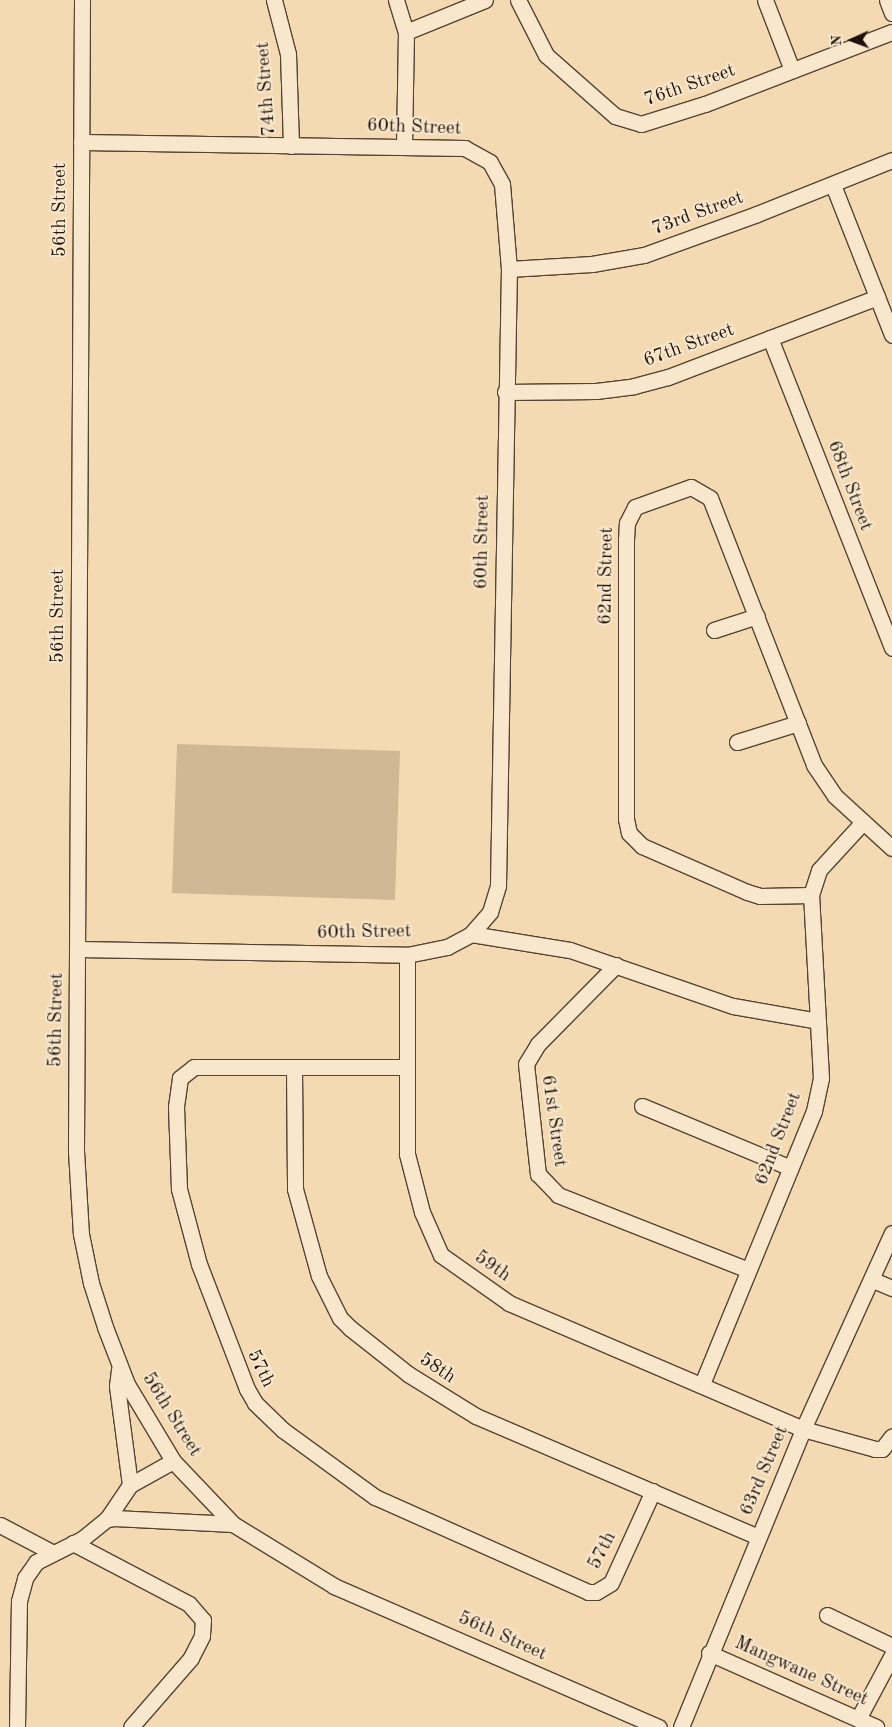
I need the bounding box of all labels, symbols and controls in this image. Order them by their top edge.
north arrow [827,15,877,65]
text: N [830,35,844,46]
street label: 74th Street [252,41,282,137]
street label: 76th Street [642,60,738,112]
street label: 60th Street [366,115,462,141]
street label: 56th Street [50,163,72,257]
street label: 73rd Street [649,187,747,241]
street label: 67th Street [641,319,737,373]
street label: 68th Street [821,438,877,534]
street label: 60th Street [471,494,495,590]
street label: 62nd Street [595,527,619,625]
street label: 56th Street [48,569,70,663]
street label: 60th Street [316,921,412,945]
street label: 56th Street [45,972,69,1068]
street label: 61st Street [535,1074,571,1168]
street label: 62nd Street [751,1089,807,1189]
street label: 59th [469,1246,515,1288]
street label: 57th [241,1346,279,1392]
street label: 58th [414,1349,460,1389]
street label: 56th Street [136,1369,206,1461]
street label: 63rd Street [736,1423,794,1519]
street label: 57th [584,1528,622,1574]
street label: 56th Street [454,1607,550,1667]
street label: Mangwane Street [731,1632,871,1712]

